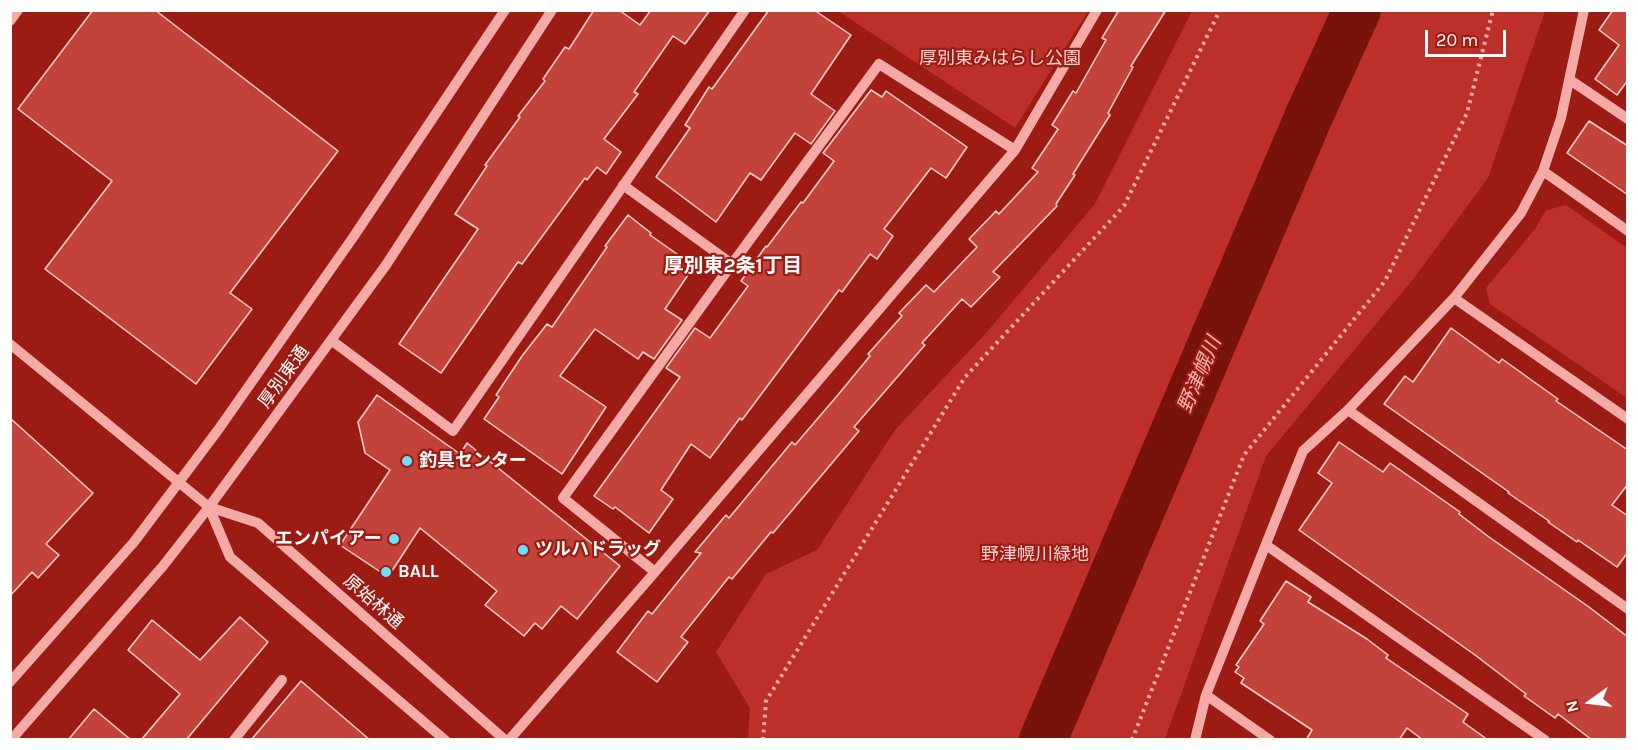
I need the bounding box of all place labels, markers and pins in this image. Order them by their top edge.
place label: 釣具センター [419,450,527,472]
marker: 釣具センター [400,454,414,468]
place label: エンパイアー [275,528,382,550]
marker: エンパイアー [387,532,401,546]
place label: ツルハドラッグ [535,539,661,561]
marker: ツルハドラッグ [516,543,530,557]
place label: BALL [398,561,439,583]
marker: BALL [379,565,393,579]

